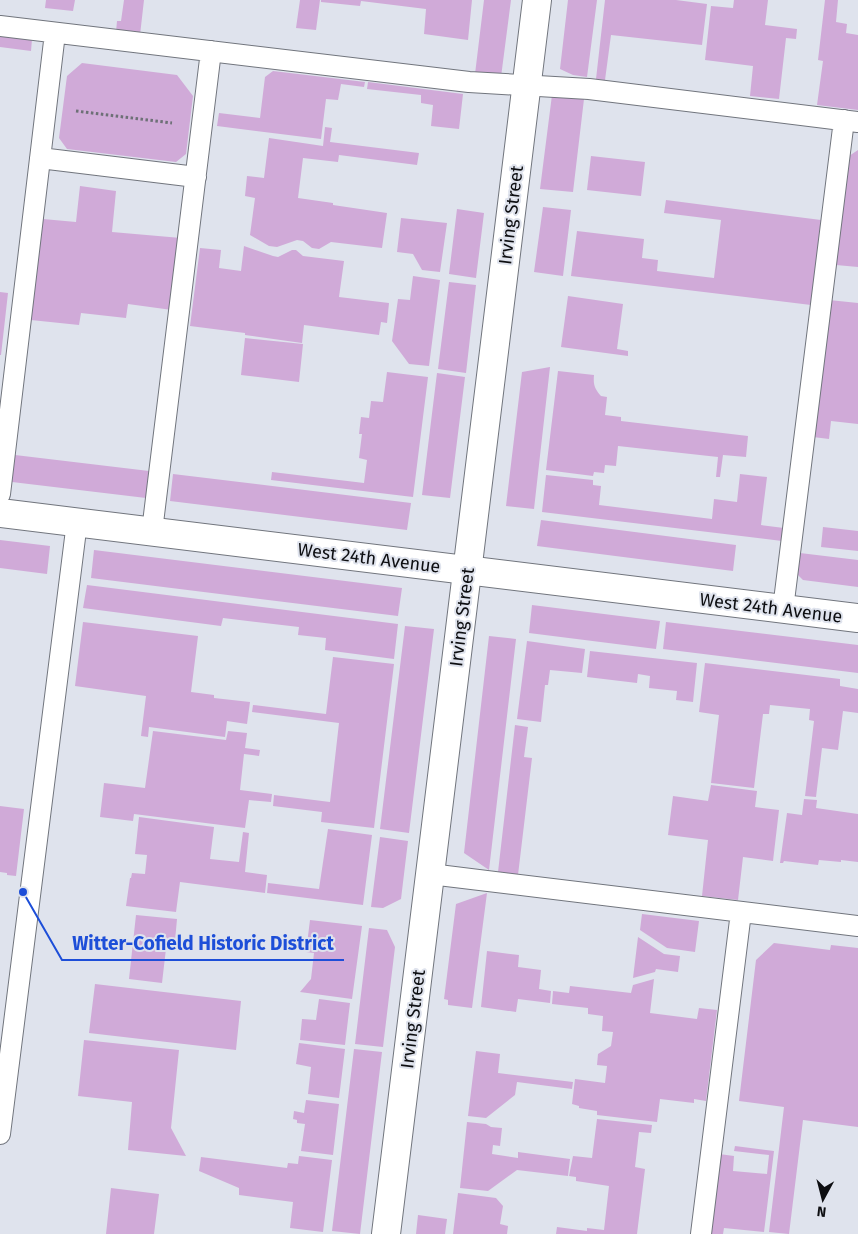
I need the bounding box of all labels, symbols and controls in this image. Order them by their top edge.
street label: Irving Street [494,164,528,266]
street label: West 24th Avenue [296,538,442,578]
street label: Irving Street [445,566,479,668]
street label: West 24th Avenue [698,588,844,628]
callout: Witter-Cofield Historic District [62,926,344,960]
text: Witter-Cofield Historic District [72,932,334,955]
street label: Irving Street [396,968,430,1070]
north arrow [798,1174,848,1224]
text: N [816,1202,827,1220]

